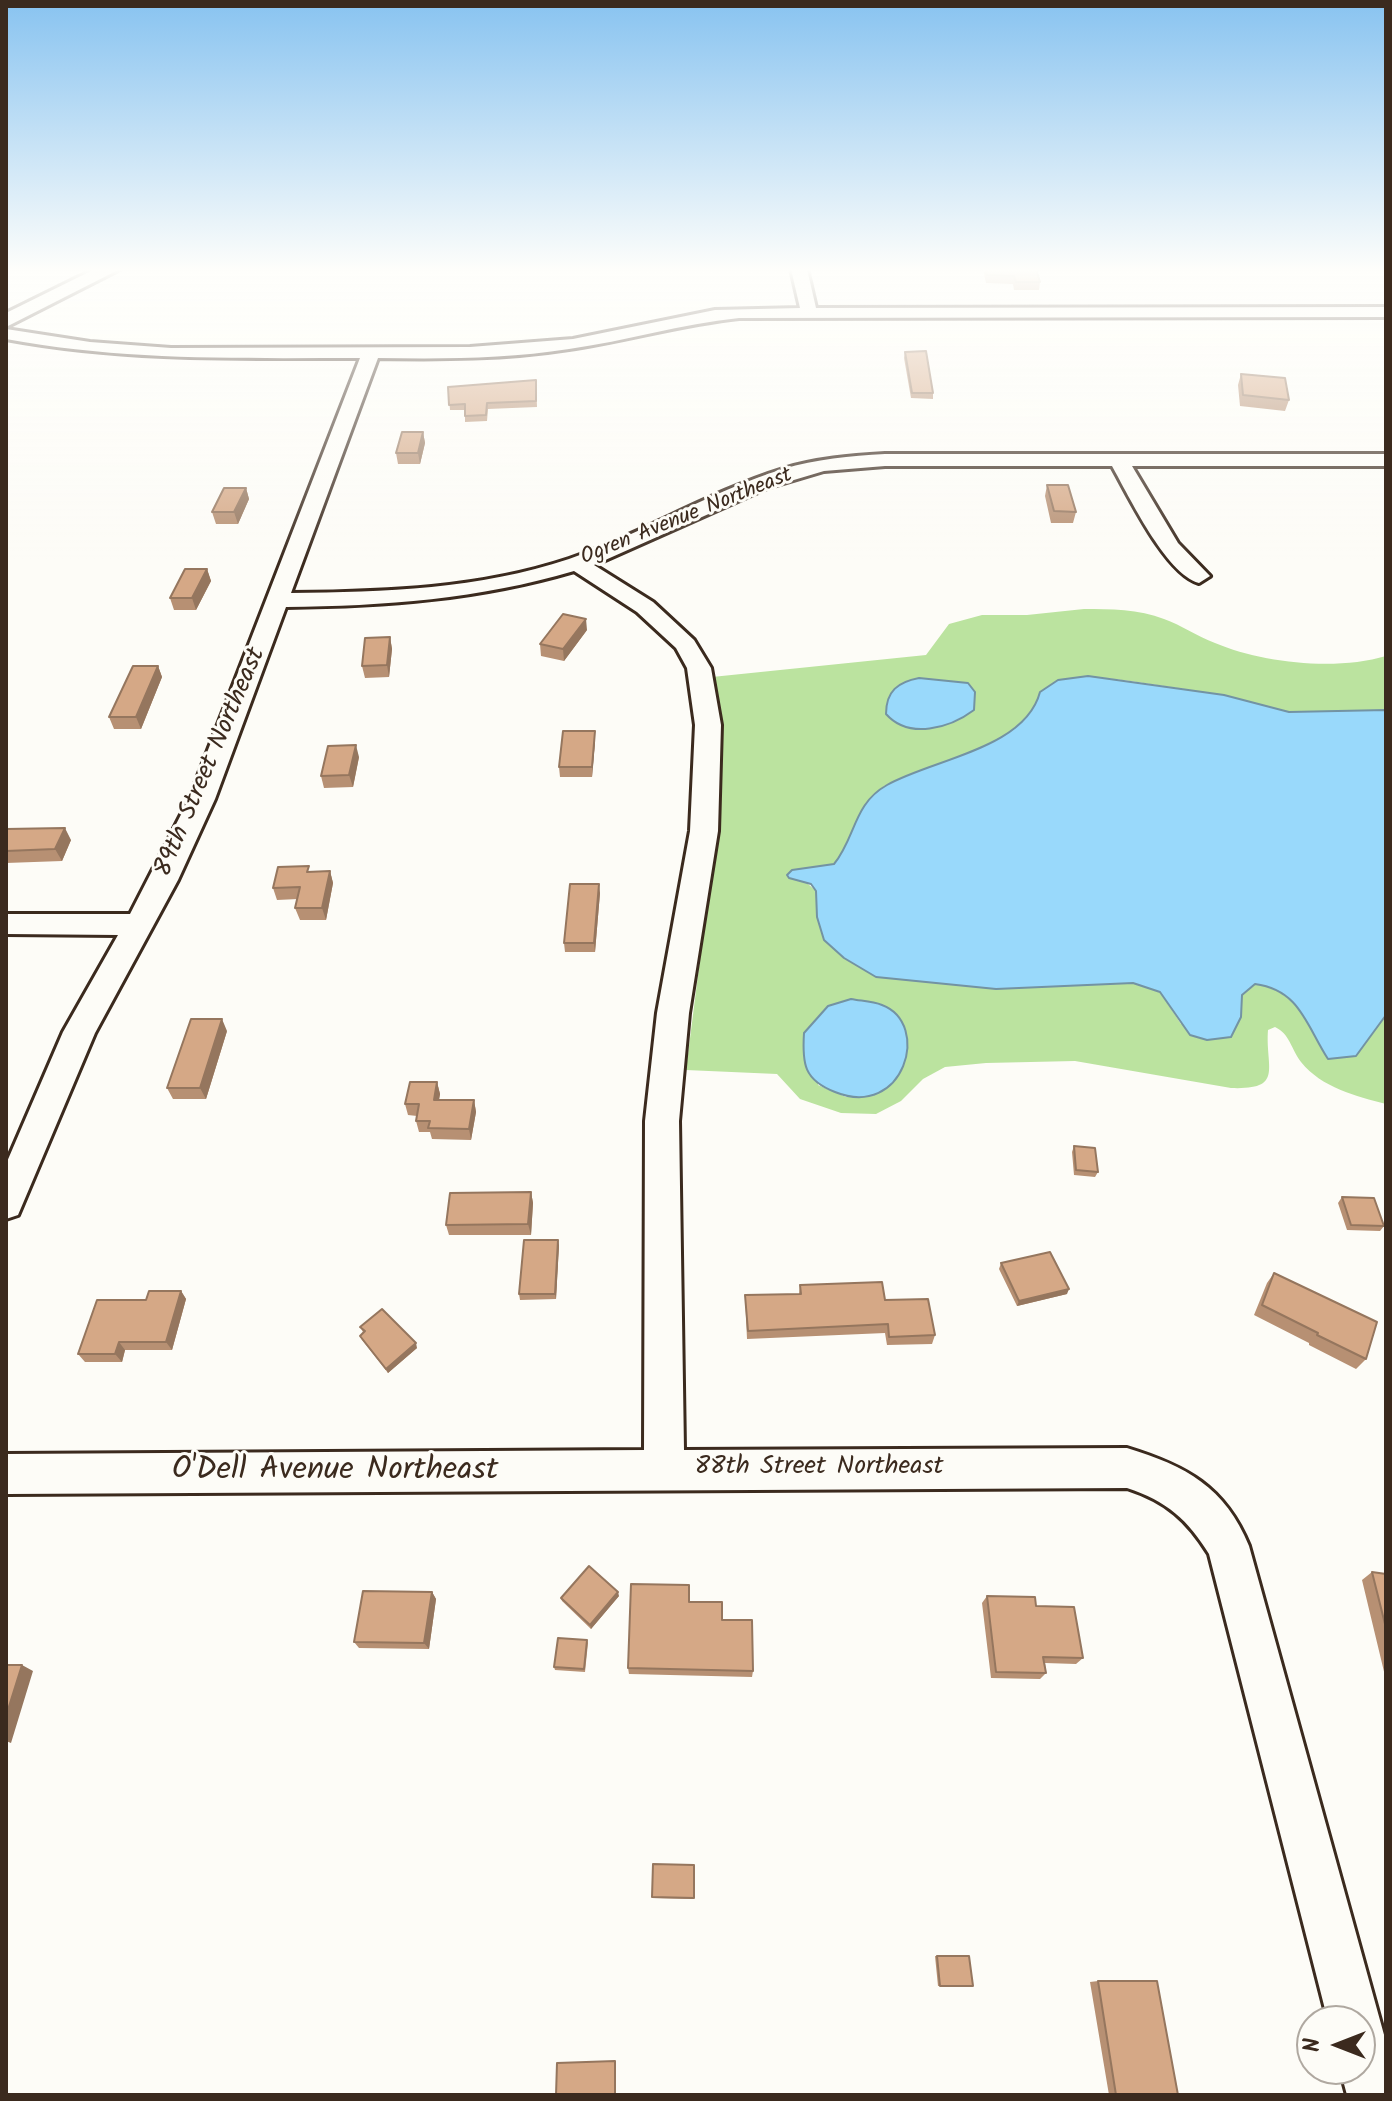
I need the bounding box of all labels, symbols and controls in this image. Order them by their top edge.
street label: Ogren Avenue Northeast [577,463,797,573]
street label: 89th Street Northeast [150,644,274,882]
street label: 88th Street Northeast [694,1453,944,1485]
street label: O'Dell Avenue Northeast [172,1454,498,1492]
north arrow [1296,2005,1376,2085]
text: N [1296,2038,1331,2052]

